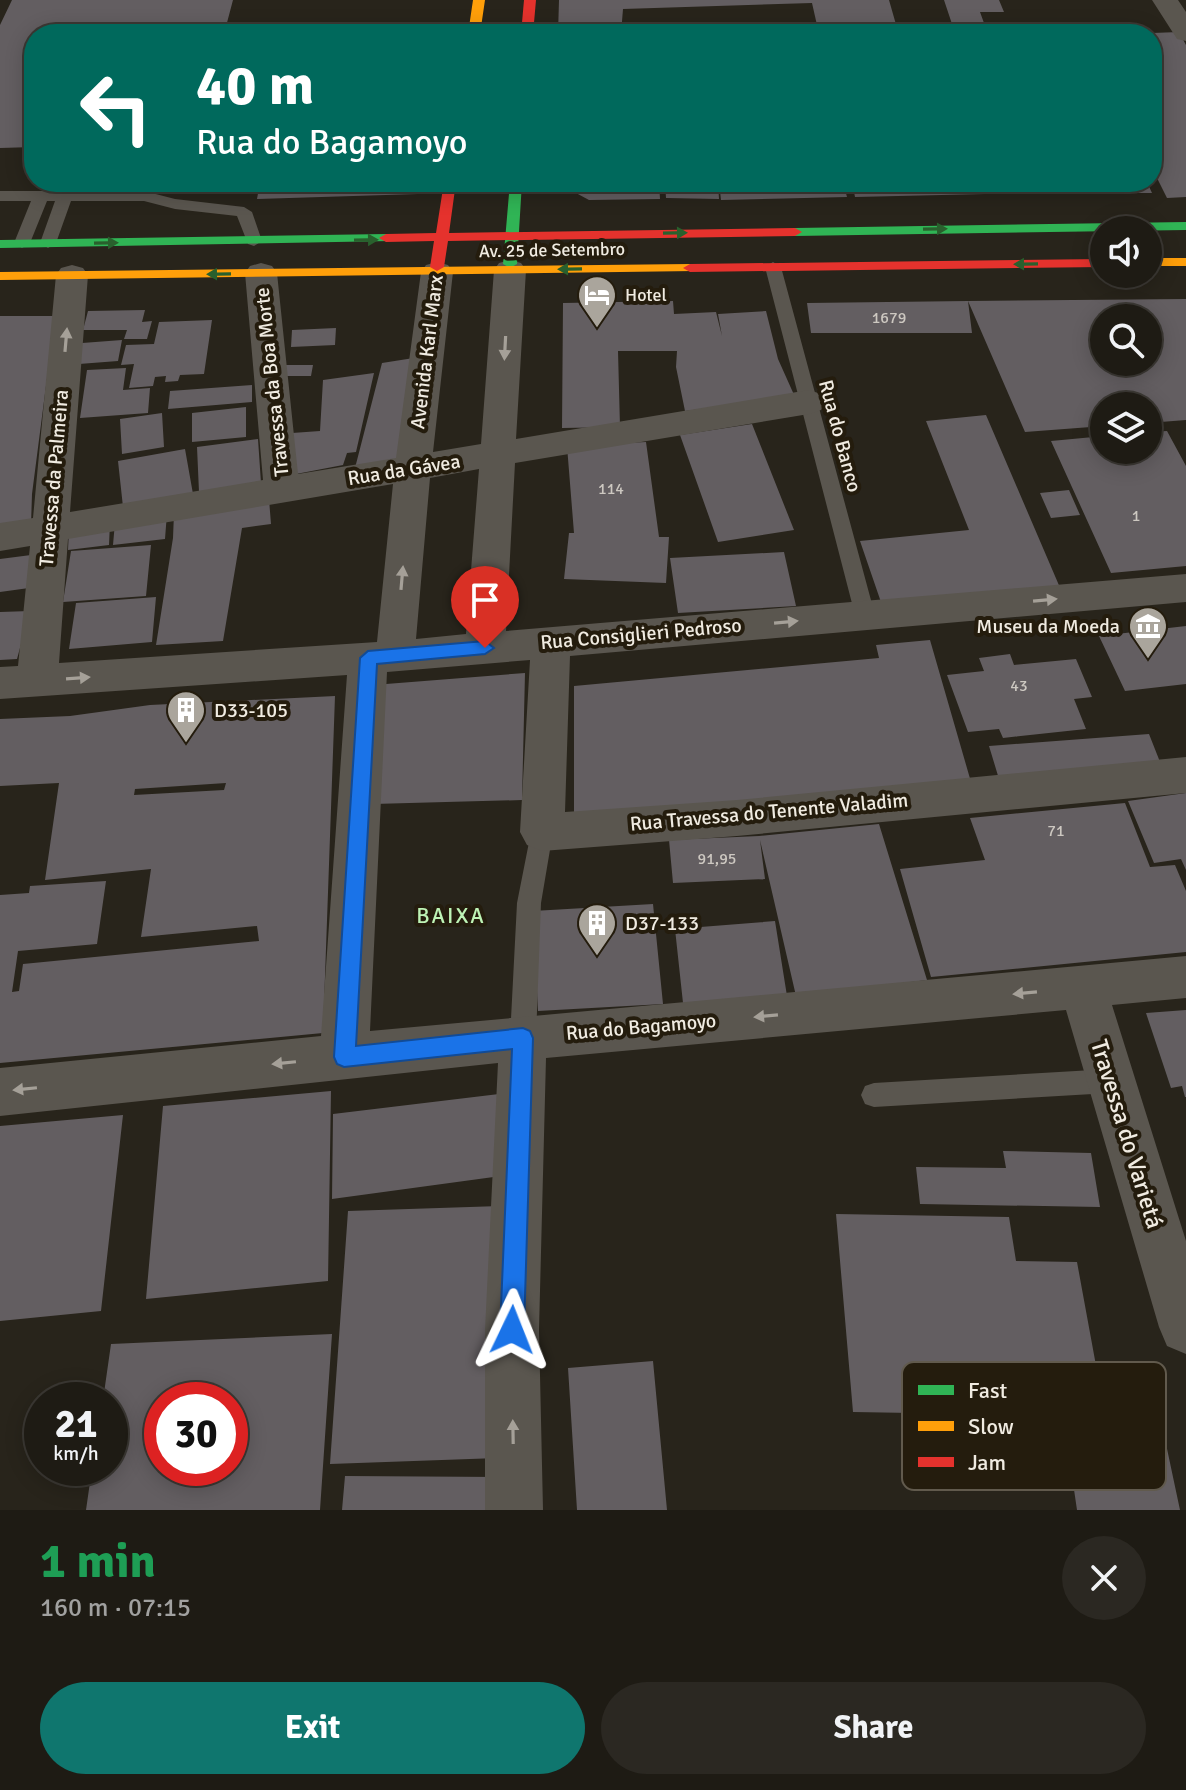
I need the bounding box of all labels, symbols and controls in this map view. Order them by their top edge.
text: 40 m [196,51,314,120]
icon: left [64,56,168,160]
text: Rua do Bagamoyo [196,120,468,165]
map controls [1090,216,1162,464]
button: sound [1090,216,1162,288]
one-way arrow [923,223,948,236]
one-way arrow [663,227,688,239]
one-way arrow [354,233,379,246]
one-way arrow [94,236,119,249]
street label: Av. 25 de Setembro [479,238,625,262]
one-way arrow [1013,258,1038,270]
one-way arrow [557,263,582,276]
one-way arrow [206,267,231,280]
street label: Avenida Karl Marx [405,274,449,430]
hotel icon: Hotel [576,274,618,329]
place label: Hotel [625,284,667,306]
street label: Travessa da Boa Morte [250,286,294,478]
button: search [1090,304,1162,376]
house number: 1679 [872,308,906,328]
one-way arrow [60,327,73,352]
one-way arrow [499,336,512,361]
street label: Rua do Banco [813,377,867,495]
street label: Travessa da Palmeira [34,388,74,568]
button: layers [1090,392,1162,464]
street label: Rua da Gávea [346,449,462,491]
house number: 114 [598,479,624,499]
house number: 1 [1132,506,1140,526]
one-way arrow [396,565,409,590]
pin [451,566,519,648]
icon: arrive [463,578,507,622]
one-way arrow [1033,593,1058,606]
museum icon: Museu da Moeda [1127,605,1169,660]
street label: Rua Consiglieri Pedroso [539,613,743,655]
place label: Museu da Moeda [976,614,1120,639]
one-way arrow [774,615,799,628]
one-way arrow [66,671,91,684]
house number: 43 [1010,676,1028,696]
building icon: D33-105 [165,689,207,744]
place label: D33-105 [214,698,288,723]
street label: Rua Travessa do Tenente Valadim [629,787,909,837]
house number: 71 [1047,821,1065,841]
house number: 91,95 [698,849,736,869]
district label: BAIXA [416,902,486,929]
building icon: D37-133 [576,902,618,957]
place label: D37-133 [625,911,699,936]
one-way arrow [1012,986,1037,999]
street label: Rua do Bagamoyo [565,1008,717,1046]
one-way arrow [753,1010,778,1023]
street label: Travessa do Varietá [1084,1036,1170,1232]
one-way arrow [271,1056,296,1069]
one-way arrow [13,1083,38,1096]
position arrow [470,1288,554,1372]
legend [902,1362,1166,1490]
text: Fast [968,1377,1008,1404]
speed limit sign: 30 [144,1382,248,1486]
text: 21 [54,1399,98,1449]
text: Slow [968,1413,1014,1440]
one-way arrow [507,1419,519,1444]
text: km/h [53,1441,99,1466]
text: Jam [968,1449,1006,1476]
text: 1 min [40,1532,156,1591]
button: close [1062,1536,1146,1620]
text: 160 m · 07:15 [40,1592,191,1624]
button: Exit [40,1682,585,1774]
button: Share [601,1682,1146,1774]

